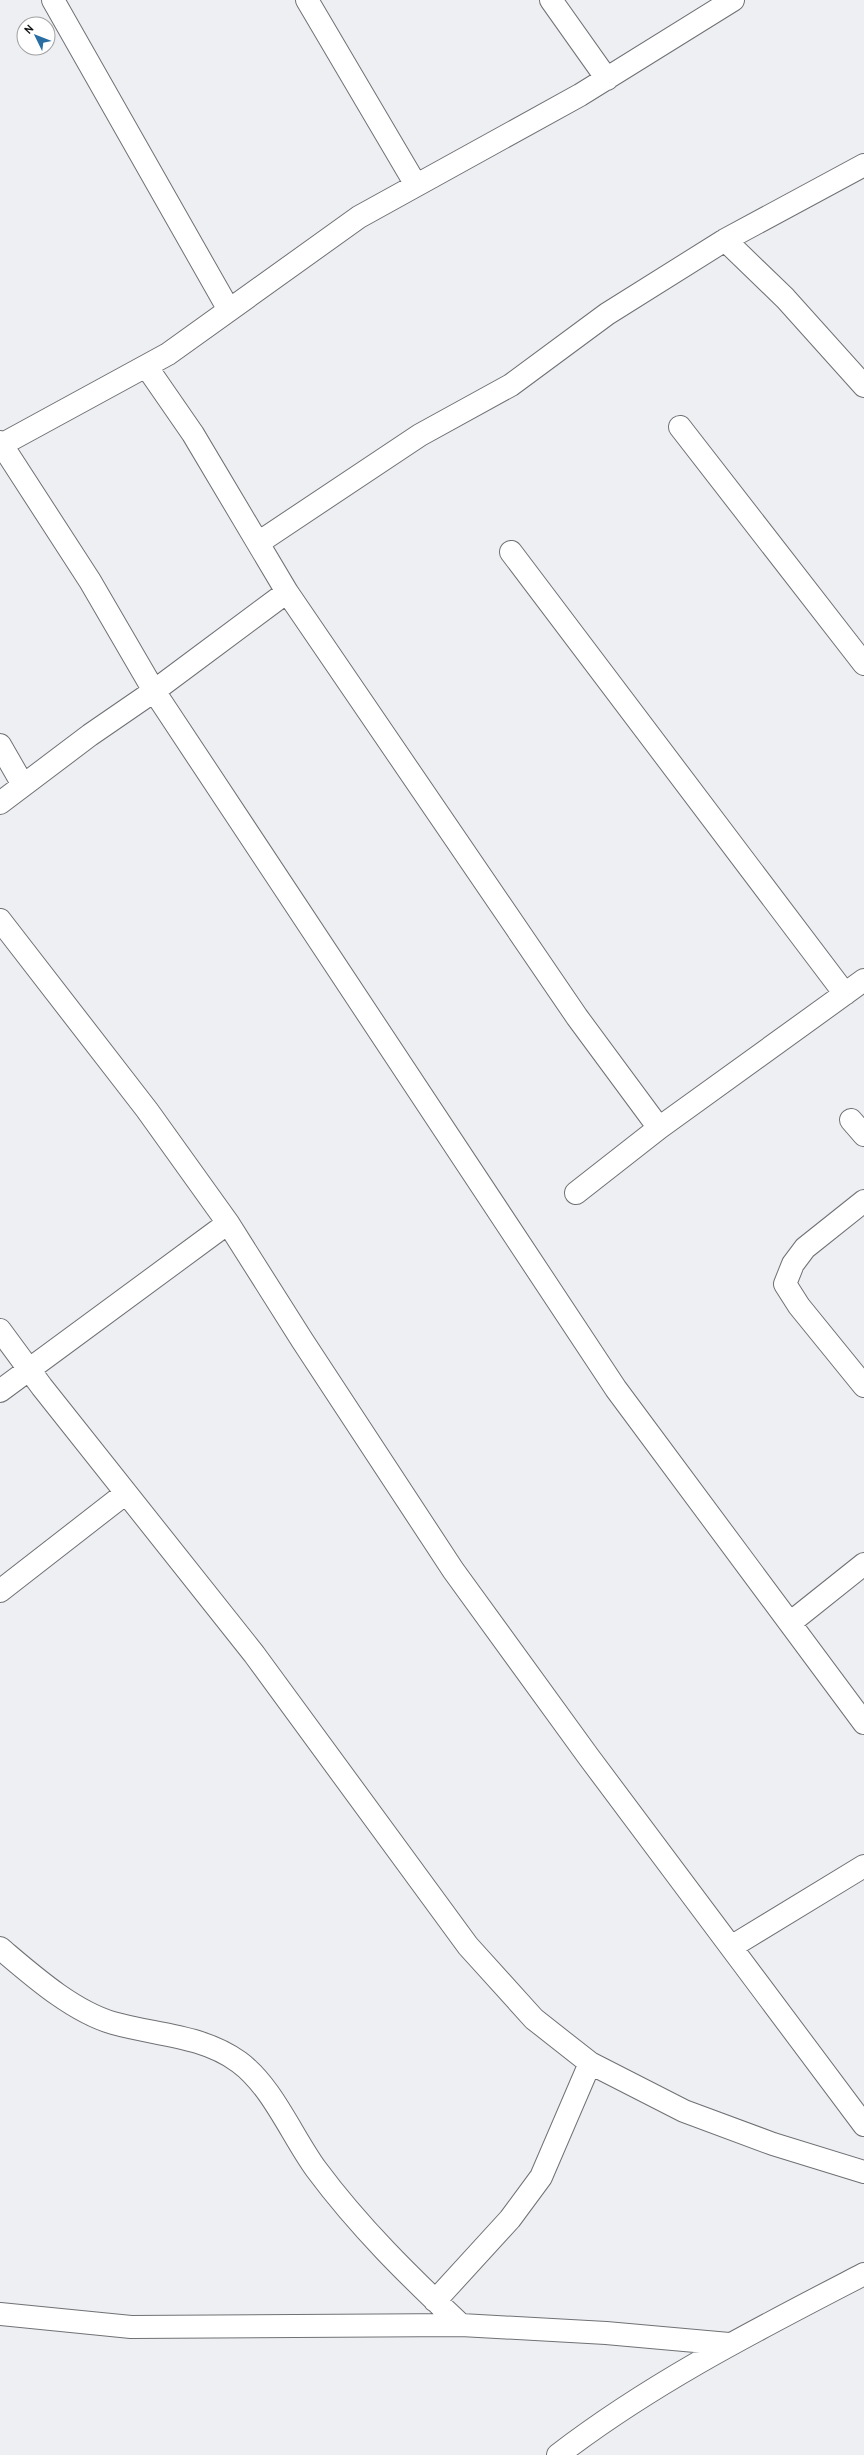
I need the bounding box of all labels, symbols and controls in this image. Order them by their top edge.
north arrow [16,16,56,56]
text: N [22,22,37,38]

